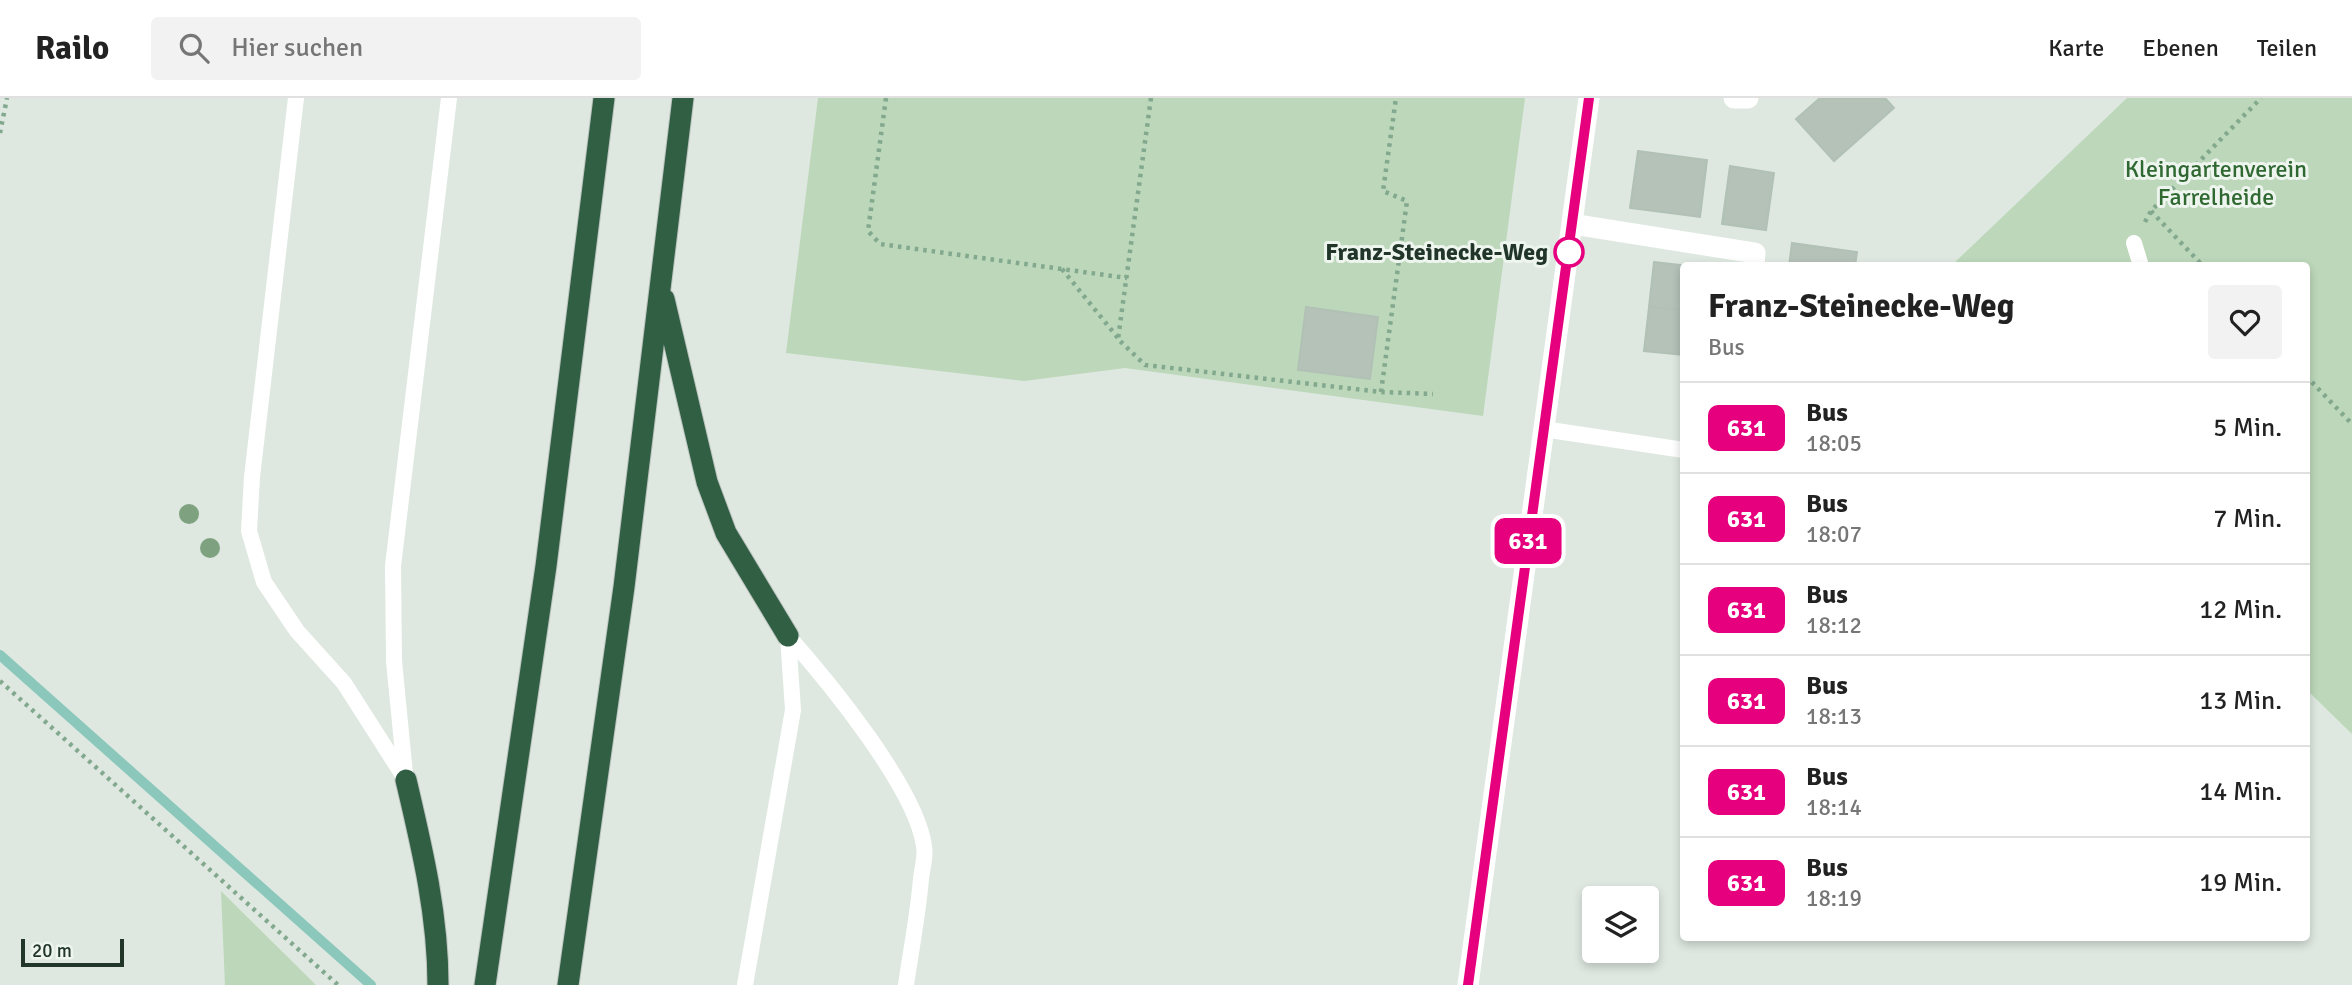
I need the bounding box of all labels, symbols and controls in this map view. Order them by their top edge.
search box [151,17,641,80]
text: Railo [35,28,109,69]
icon: search [175,29,213,67]
text: Hier suchen [231,32,363,64]
text: Karte [2048,33,2104,63]
text: Ebenen [2142,33,2219,63]
text: Teilen [2257,33,2317,63]
park label: Kleingartenverein Farrelheide [2125,154,2307,212]
place label: Franz-Steinecke-Weg [1325,237,1548,267]
marker: Franz-Steinecke-Weg [1554,237,1584,267]
button: heart [2208,285,2282,359]
text: Franz-Steinecke-Weg [1708,286,2014,327]
text: Bus [1708,333,1745,362]
text: Bus [1806,397,1848,429]
text: 5 Min. [2213,412,2282,444]
text: 631 [1727,413,1766,443]
text: 18:05 [1806,429,1862,458]
text: Bus [1806,488,1848,520]
text: 7 Min. [2213,503,2282,535]
text: 631 [1727,504,1766,534]
line badge: 631 [1488,518,1568,564]
text: 18:07 [1806,520,1862,549]
text: 631 [1509,526,1547,556]
text: Bus [1806,579,1848,611]
text: 12 Min. [2199,594,2282,626]
text: 631 [1727,595,1766,625]
text: 18:12 [1806,611,1862,640]
text: Bus [1806,670,1848,702]
text: 13 Min. [2199,685,2282,717]
text: 631 [1727,686,1766,716]
text: 18:13 [1806,702,1862,731]
text: Bus [1806,761,1848,793]
text: 14 Min. [2199,776,2282,808]
text: 631 [1727,777,1766,807]
text: 18:14 [1806,793,1862,822]
text: Bus [1806,852,1848,884]
text: 19 Min. [2199,867,2282,899]
text: 631 [1727,868,1766,898]
text: 18:19 [1806,884,1862,913]
map controls [1582,886,1659,963]
button: layers [1582,886,1659,963]
scale bar [21,936,124,968]
text: 20 m [32,939,72,963]

